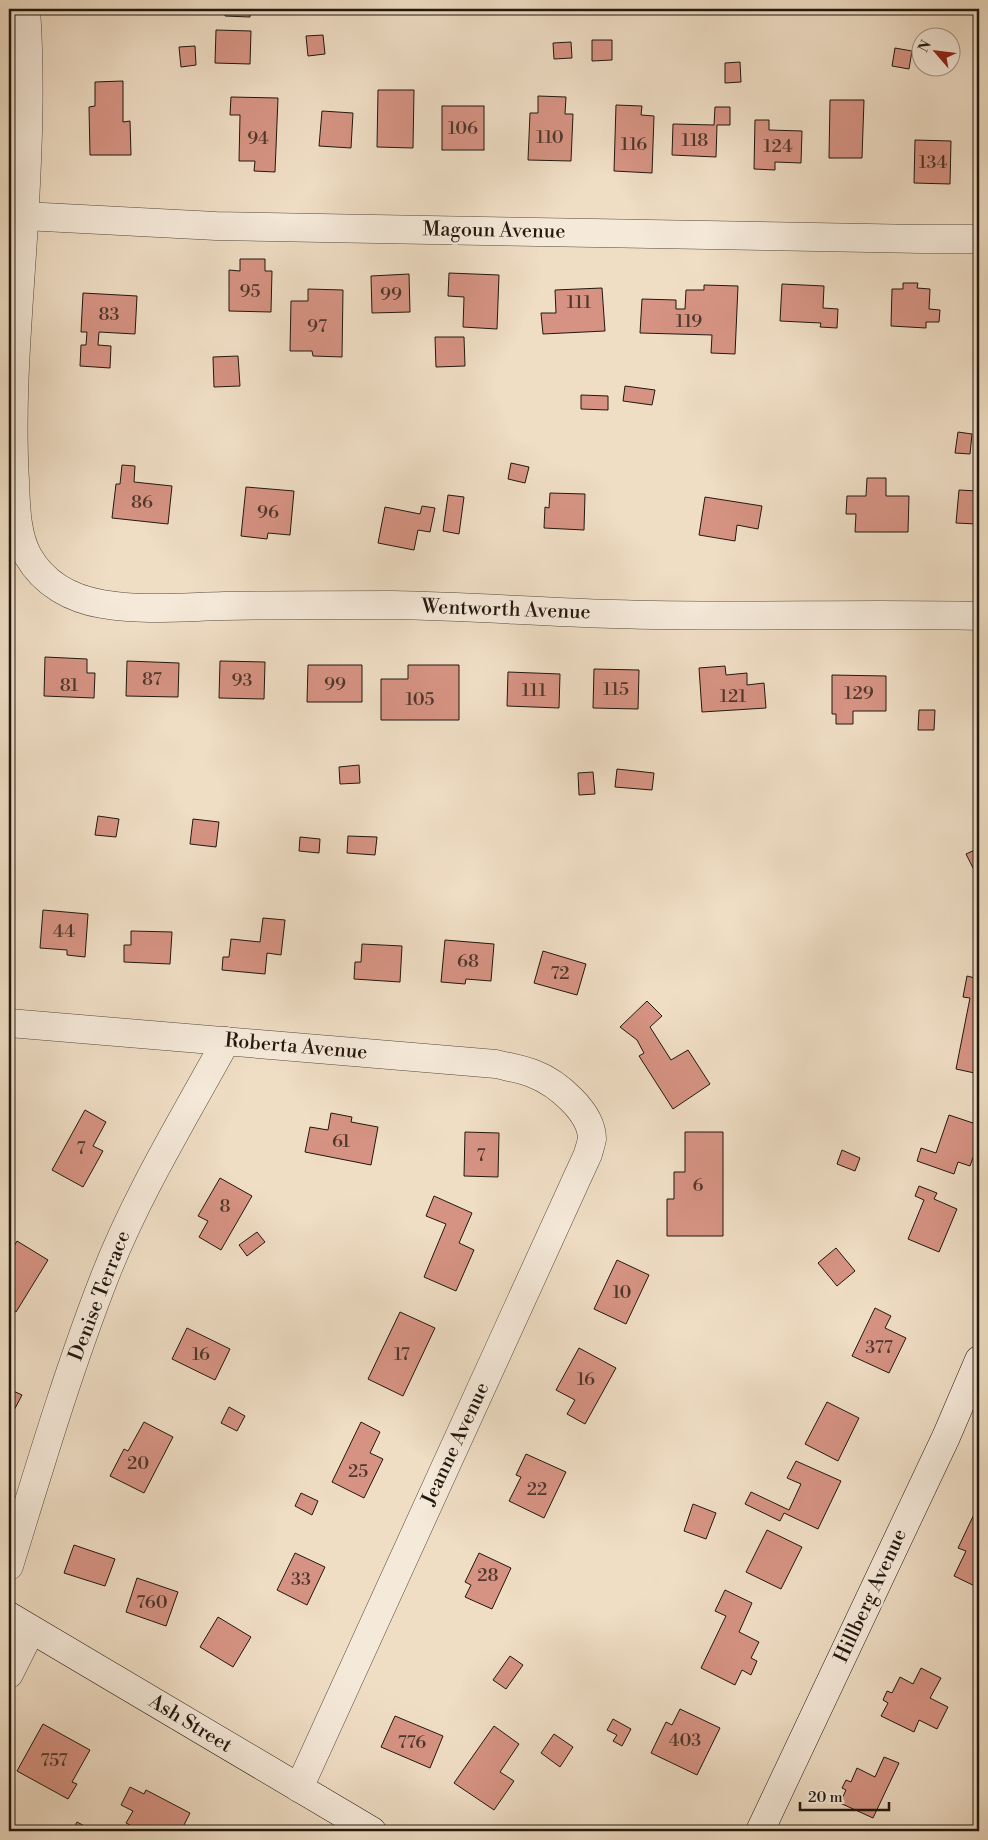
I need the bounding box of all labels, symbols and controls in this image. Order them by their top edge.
north arrow [910,28,960,78]
text: N [915,37,936,55]
house number: 106 [448,117,478,140]
house number: 110 [536,126,564,149]
house number: 94 [247,127,269,150]
house number: 118 [682,129,708,152]
house number: 116 [621,133,647,156]
house number: 124 [763,135,793,158]
house number: 134 [919,151,948,174]
street label: Magoun Avenue [422,217,566,245]
house number: 95 [240,280,260,303]
house number: 99 [380,283,402,306]
house number: 111 [567,291,591,314]
house number: 83 [99,303,120,326]
house number: 119 [676,310,702,333]
house number: 97 [307,315,327,338]
house number: 86 [131,491,153,514]
house number: 96 [257,501,279,524]
street label: Wentworth Avenue [420,595,591,625]
house number: 87 [142,668,162,691]
house number: 93 [232,669,252,692]
house number: 99 [324,673,346,696]
house number: 81 [60,674,78,697]
house number: 115 [603,678,629,701]
house number: 111 [522,679,546,702]
house number: 129 [844,682,874,705]
house number: 121 [720,685,746,708]
house number: 105 [405,688,435,711]
house number: 44 [53,920,75,943]
house number: 68 [457,950,479,973]
house number: 72 [550,962,570,985]
street label: Roberta Avenue [224,1028,368,1066]
house number: 61 [332,1130,350,1153]
house number: 7 [76,1137,86,1160]
house number: 7 [476,1144,486,1167]
house number: 6 [693,1174,704,1197]
house number: 8 [219,1195,231,1218]
street label: Denise Terrace [64,1227,136,1365]
house number: 10 [612,1281,632,1304]
house number: 377 [865,1336,893,1359]
house number: 16 [192,1343,210,1366]
house number: 17 [394,1343,410,1366]
house number: 16 [577,1368,595,1391]
street label: Jeanne Avenue [416,1379,495,1510]
house number: 20 [127,1452,149,1475]
house number: 25 [348,1460,368,1483]
house number: 22 [527,1478,547,1501]
street label: Hillberg Avenue [829,1525,913,1667]
house number: 28 [477,1564,499,1587]
house number: 33 [291,1568,311,1591]
house number: 760 [136,1591,168,1614]
street label: Ash Street [143,1689,236,1759]
house number: 403 [669,1729,701,1752]
house number: 776 [398,1731,426,1754]
house number: 757 [40,1749,68,1772]
scale bar [800,1780,889,1812]
text: 20 m [808,1788,843,1807]

